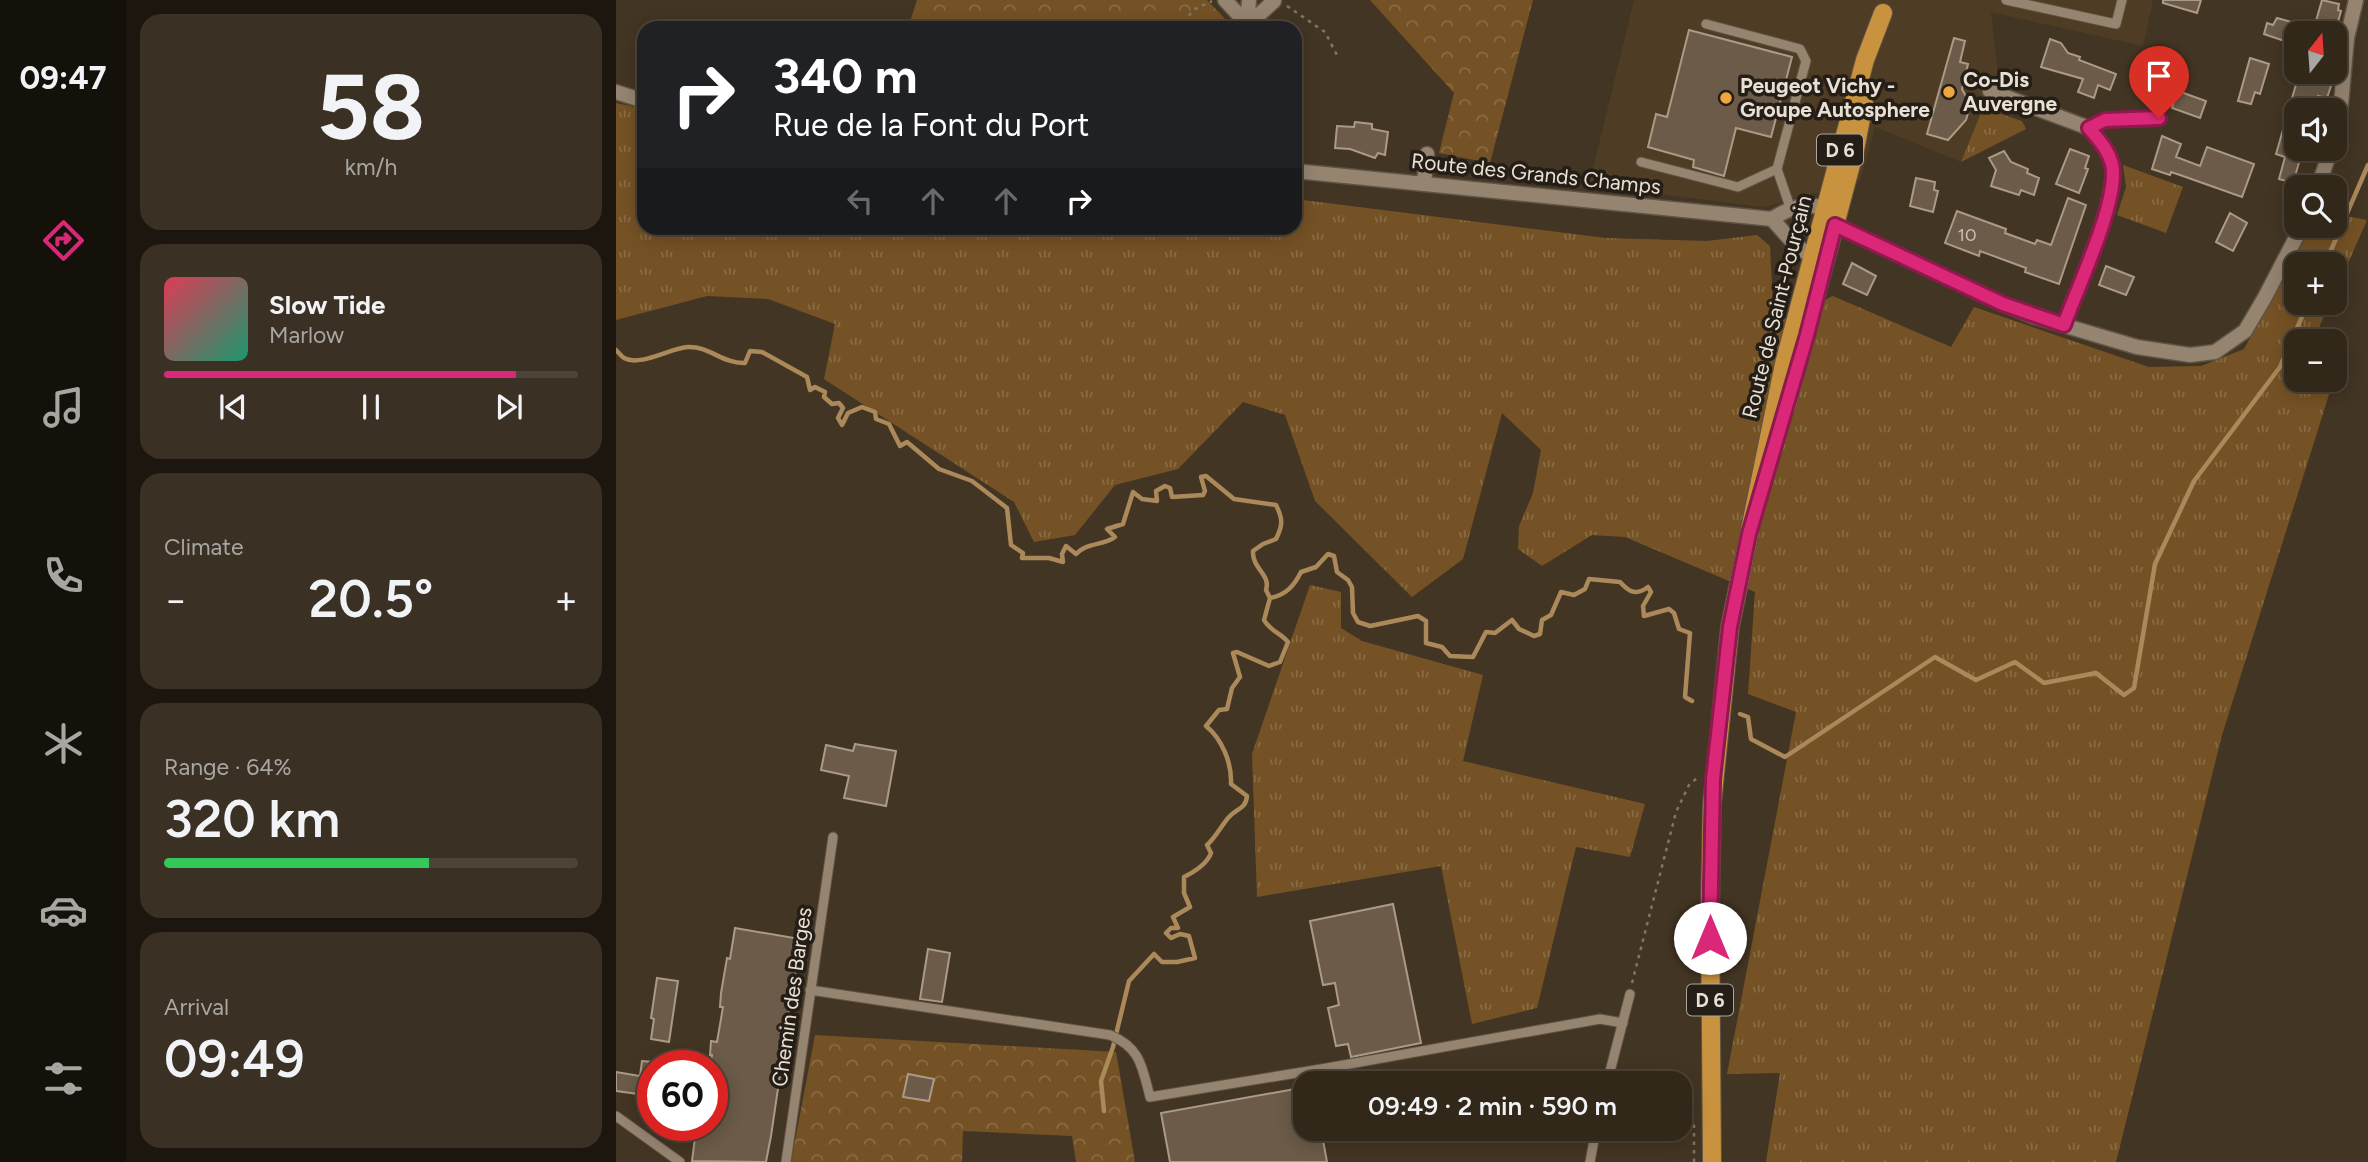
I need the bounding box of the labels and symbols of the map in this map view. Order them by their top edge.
north arrow [2284,21,2347,84]
pin [2129,46,2189,118]
place label: Co-Dis Auvergne [1963,67,2057,116]
place label: Peugeot Vichy - Groupe Autosphere [1740,73,1930,122]
marker: Co-Dis Auvergne [1941,84,1957,100]
marker: Peugeot Vichy - Groupe Autosphere [1718,90,1734,106]
road number: D 6 [1817,134,1863,166]
street label: Route des Grands Champs [1410,148,1662,199]
street label: Route de Saint-Pourçain [1737,193,1816,421]
house number: 10 [1958,224,1976,246]
position arrow [1673,901,1747,975]
street label: Chemin des Barges [767,906,816,1088]
road number: D 6 [1687,984,1733,1016]
speed limit sign: 60 [637,1050,728,1141]

